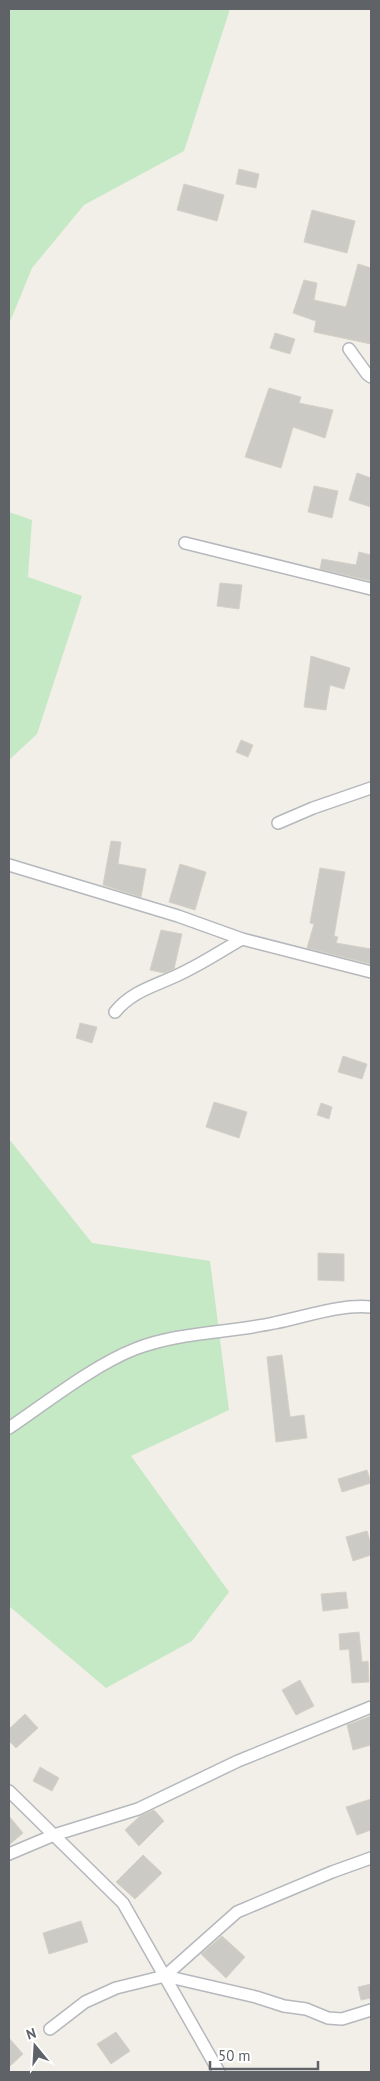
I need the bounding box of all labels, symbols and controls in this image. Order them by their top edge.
north arrow [10,2021,60,2071]
text: N [24,2024,38,2044]
scale bar [210,2038,318,2070]
text: 50 m [218,2046,251,2065]

